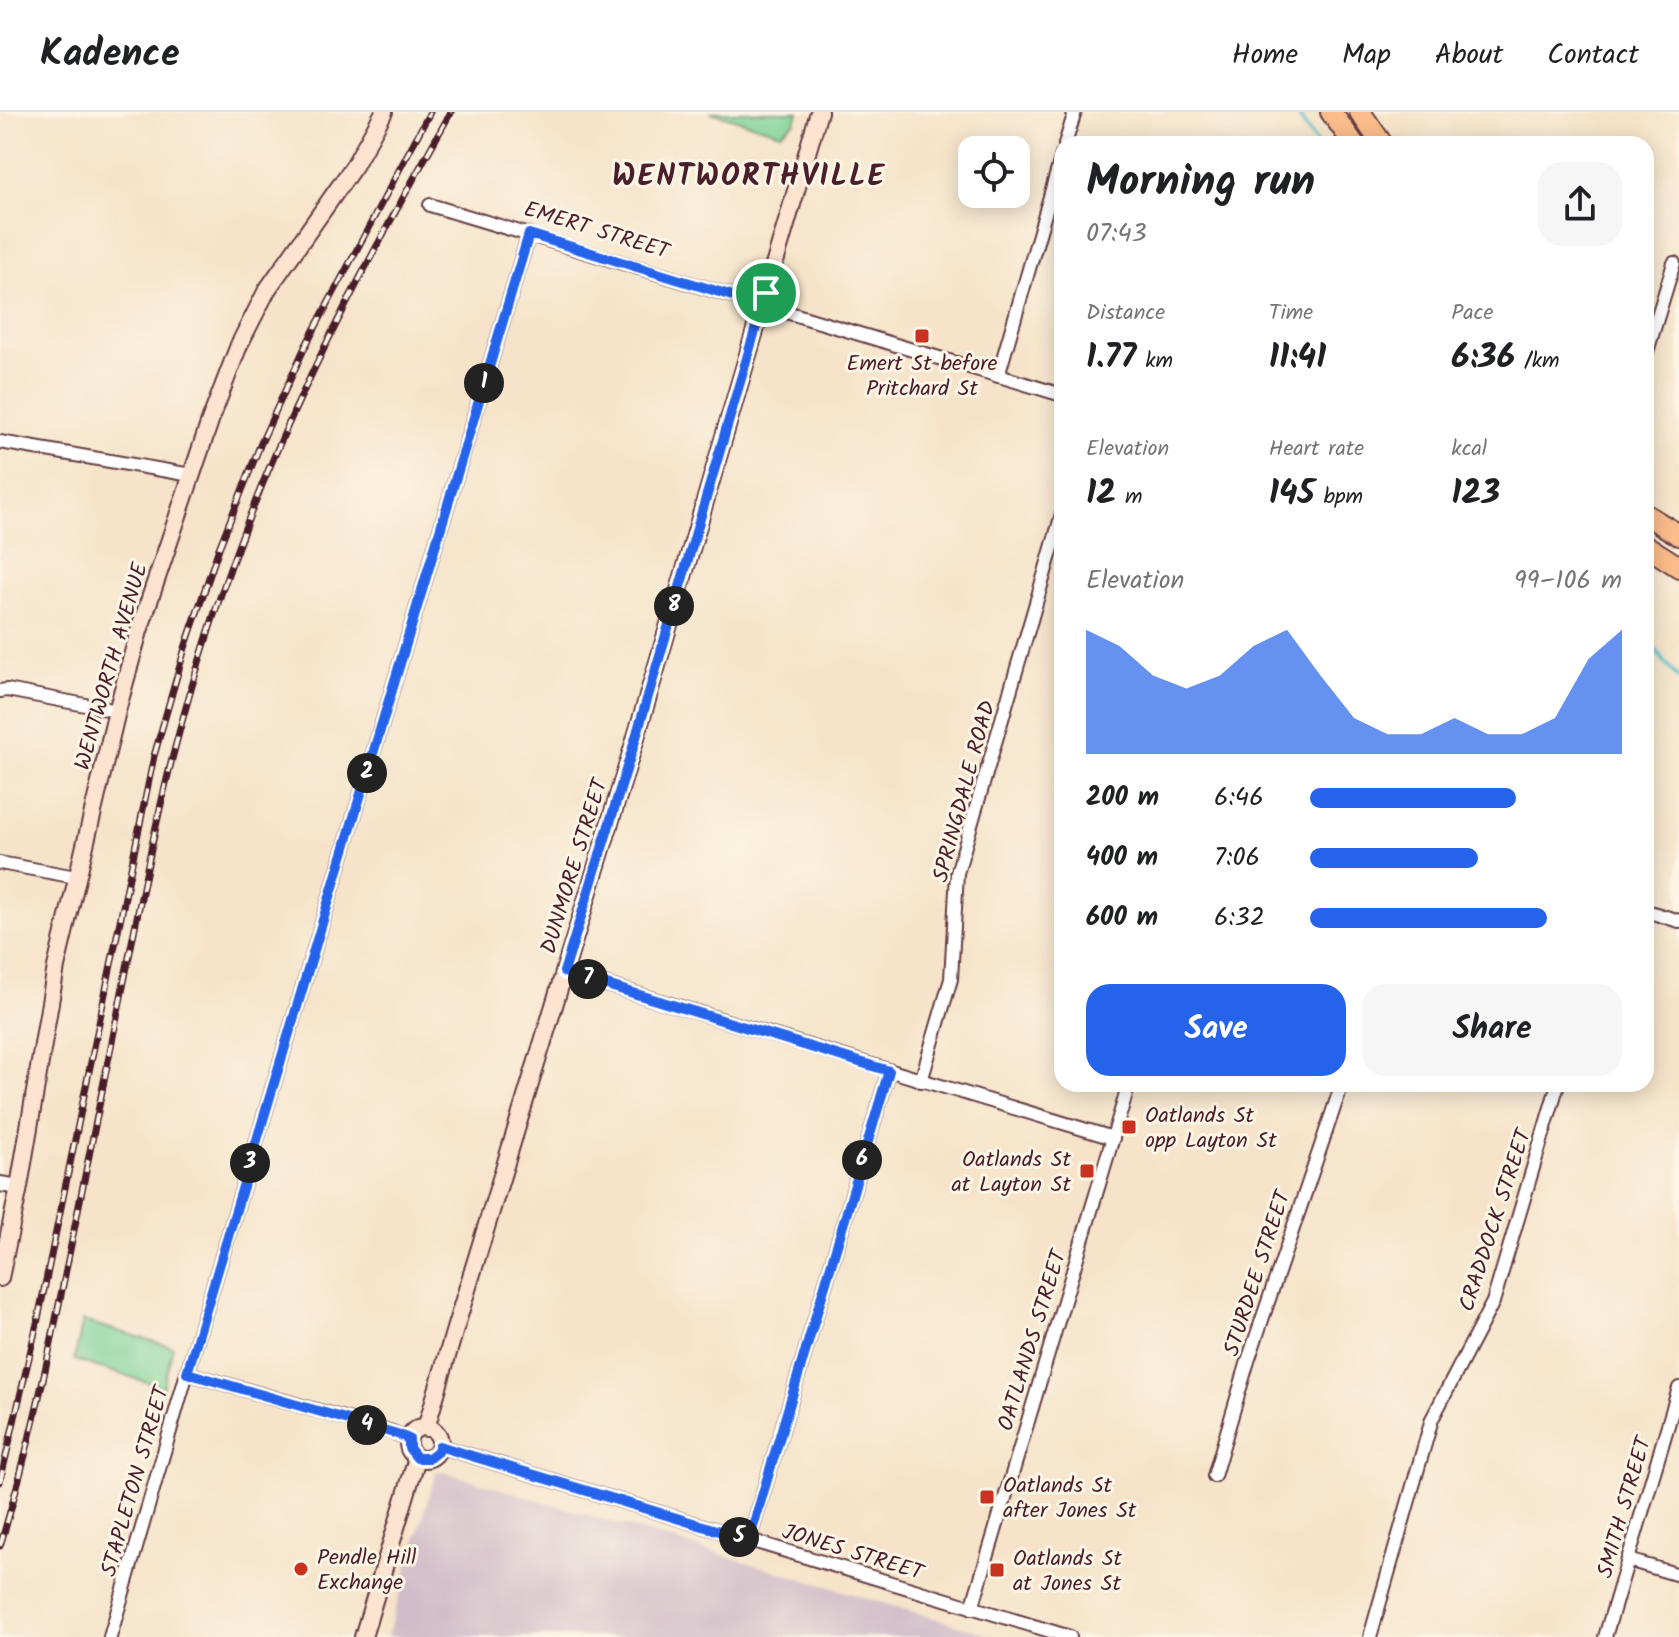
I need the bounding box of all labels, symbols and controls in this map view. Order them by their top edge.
text: Kadence [40,25,179,85]
text: Home [1232,33,1298,78]
text: Map [1342,33,1391,78]
text: About [1435,33,1503,78]
text: Contact [1547,33,1639,78]
map controls [958,136,1030,208]
button: locate [958,136,1030,208]
text: Morning run [1086,148,1315,218]
district label: WENTWORTHVILLE [612,153,886,201]
button: share [1538,162,1622,246]
street label: EMERT STREET [519,193,675,271]
text: 07:43 [1086,213,1147,255]
pin [732,259,800,327]
icon: arrive [744,271,788,315]
text: Distance [1086,296,1165,331]
text: Time [1269,296,1313,331]
text: Pace [1451,296,1493,331]
marker: Emert St before Pritchard St [913,327,931,345]
text: 1.77 [1086,331,1136,385]
text: 11:41 [1269,331,1326,385]
text: 6:36 [1451,331,1515,385]
text: km [1136,344,1173,379]
text: /km [1515,344,1560,379]
place label: Emert St before Pritchard St [847,347,997,407]
pin: 1 [464,363,504,403]
text: 1 [481,365,487,400]
text: Elevation [1086,432,1169,467]
text: Heart rate [1269,432,1364,467]
text: kcal [1451,432,1487,467]
text: 12 [1086,467,1116,521]
text: 145 [1269,467,1315,521]
text: 123 [1451,467,1500,521]
text: m [1116,480,1142,515]
text: bpm [1315,480,1363,515]
street label: WENTWORTH AVENUE [66,558,159,775]
text: Elevation [1086,560,1184,602]
text: 99–106 m [1514,560,1622,602]
pin: 8 [654,586,694,626]
text: 8 [668,588,680,623]
street label: SPRINGDALE ROAD [924,697,1006,886]
pin: 2 [347,753,387,793]
text: 2 [361,755,373,790]
street label: DUNMORE STREET [532,773,619,959]
text: 200 m [1086,777,1159,819]
text: 6:46 [1214,777,1264,819]
text: 400 m [1086,837,1158,879]
text: 7:06 [1214,837,1260,879]
text: 600 m [1086,897,1158,939]
text: 6:32 [1214,897,1265,939]
pin: 7 [568,959,608,999]
text: 7 [583,961,593,996]
button: Save [1086,984,1346,1076]
button: Share [1362,984,1622,1076]
place label: Oatlands St opp Layton St [1145,1099,1277,1159]
marker: Oatlands St opp Layton St [1120,1118,1138,1136]
street label: CRADDOCK STREET [1450,1123,1543,1317]
pin: 6 [842,1140,882,1180]
text: 6 [856,1142,868,1177]
pin: 3 [230,1143,270,1183]
place label: Oatlands St at Layton St [951,1143,1071,1203]
text: 3 [244,1145,256,1180]
marker: Oatlands St at Layton St [1078,1162,1096,1180]
street label: STURDEE STREET [1215,1184,1302,1361]
street label: OATLANDS STREET [989,1244,1078,1435]
street label: STAPLETON STREET [93,1380,181,1581]
pin: 4 [347,1405,387,1445]
text: 4 [361,1407,373,1442]
street label: SMITH STREET [1589,1431,1663,1582]
place label: Oatlands St after Jones St [1003,1469,1137,1529]
marker: Oatlands St after Jones St [978,1488,996,1506]
street label: JONES STREET [777,1515,929,1592]
pin: 5 [719,1517,759,1557]
text: 5 [733,1519,745,1554]
place label: Pendle Hill Exchange [317,1541,417,1601]
place label: Oatlands St at Jones St [1013,1542,1123,1602]
marker: Pendle Hill Exchange [292,1560,310,1578]
marker: Oatlands St at Jones St [988,1561,1006,1579]

